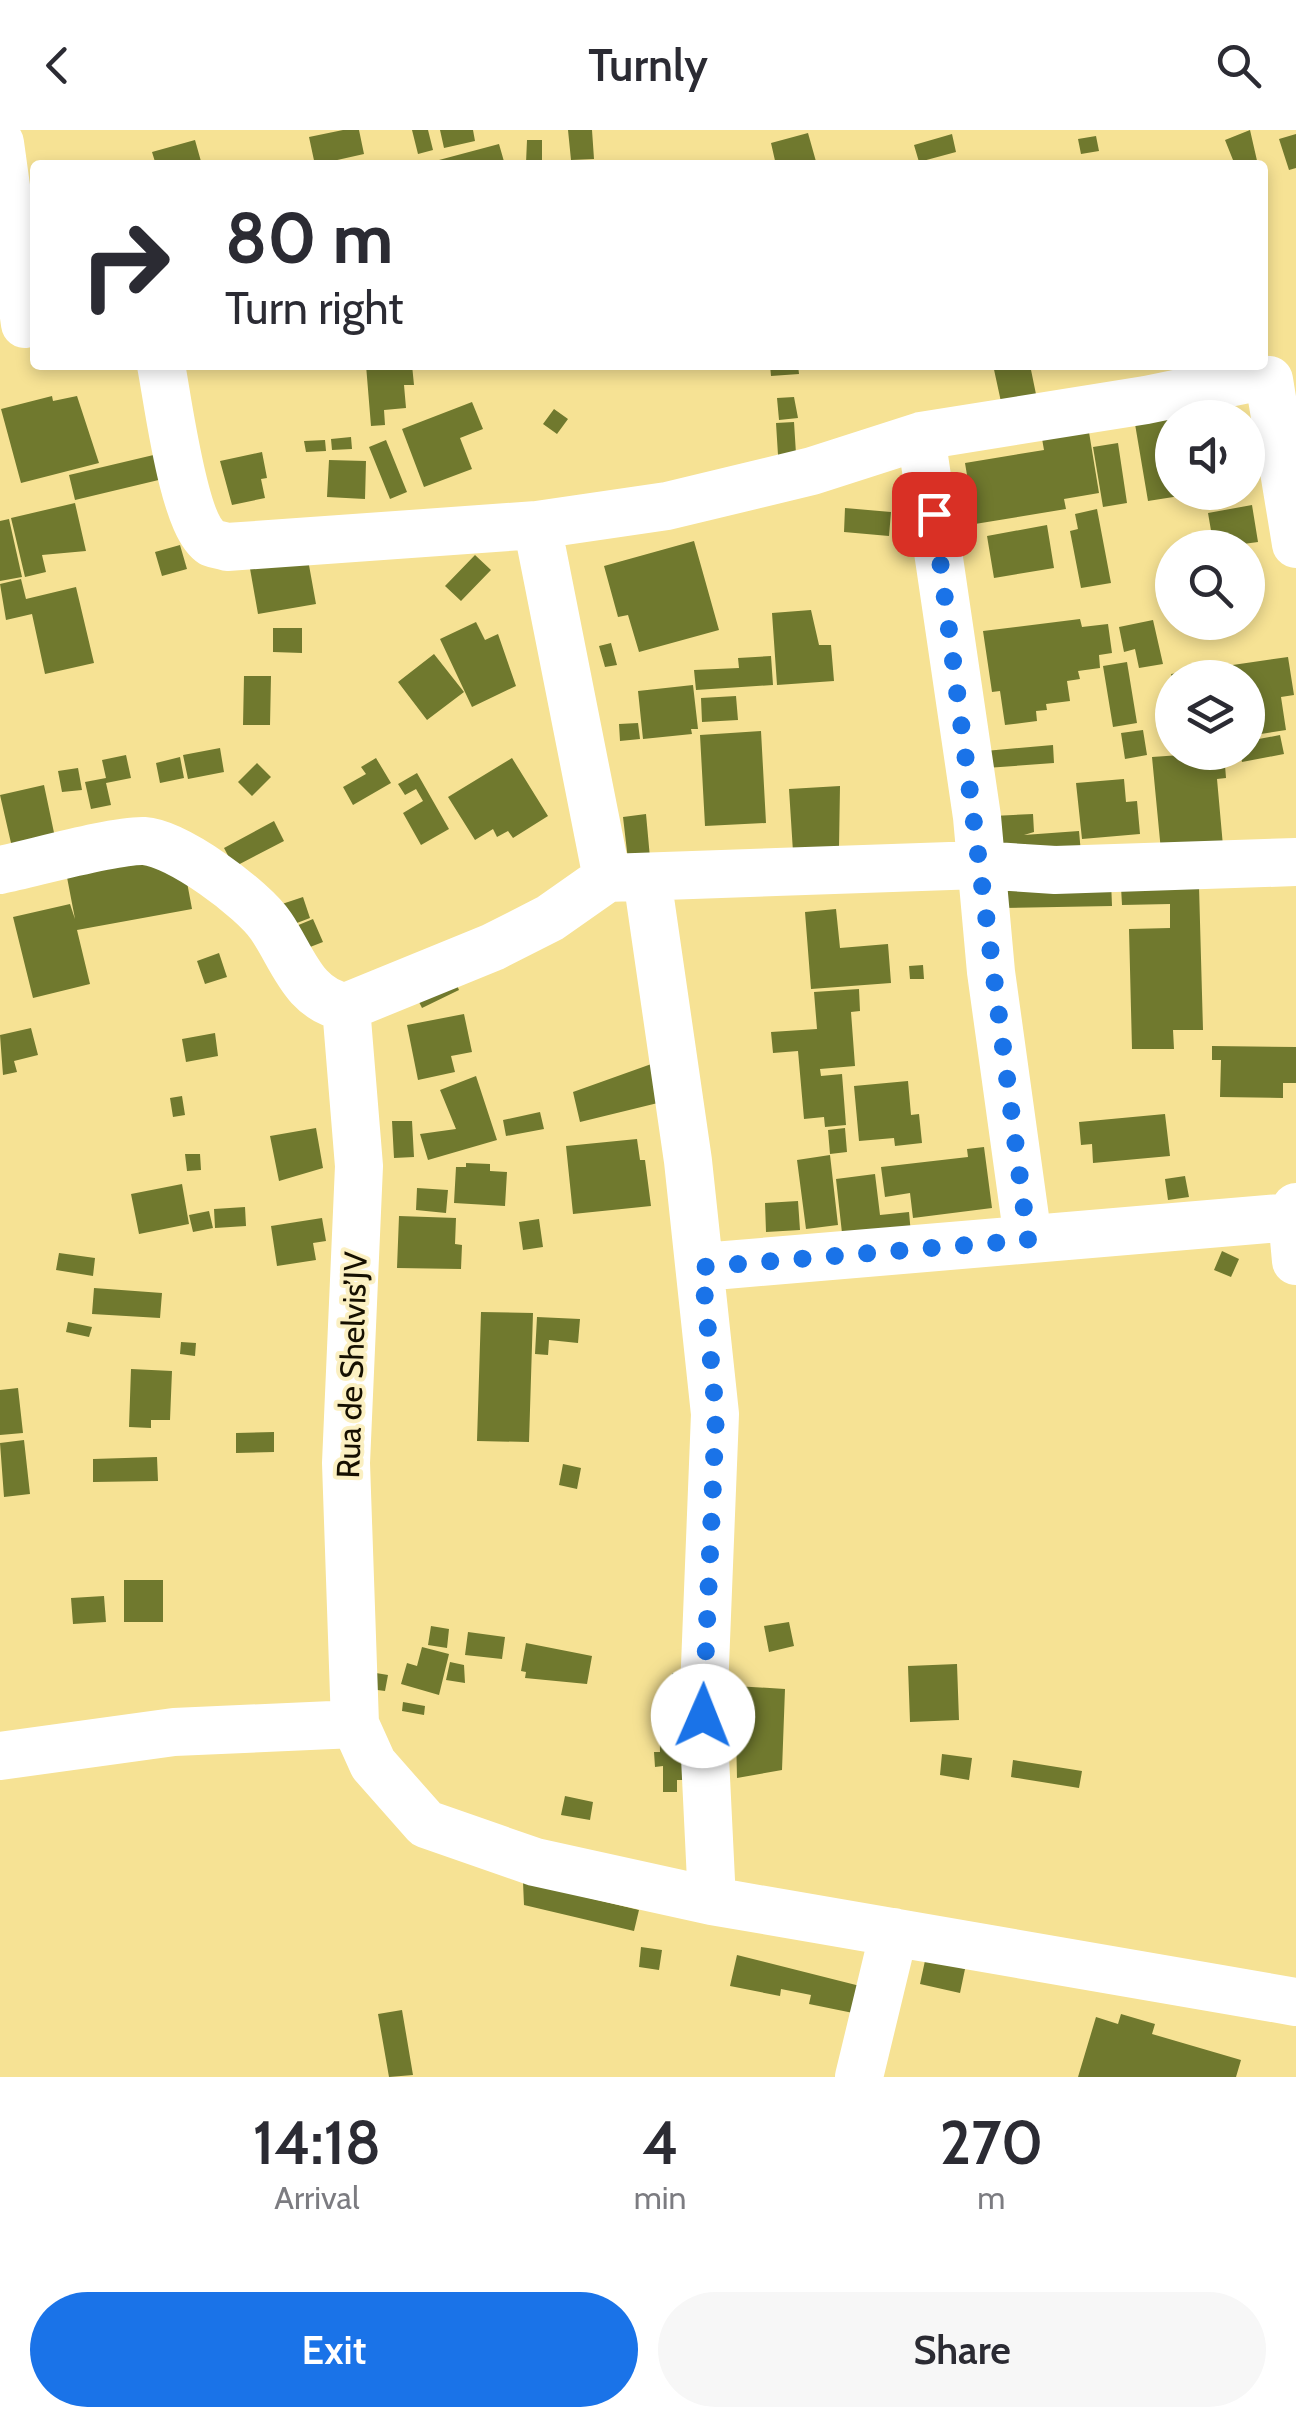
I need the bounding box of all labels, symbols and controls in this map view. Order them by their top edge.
icon: back [30,38,85,93]
text: Turnly [588,38,708,92]
icon: search [1211,38,1266,93]
text: 80 m [225,195,393,281]
icon: right [60,200,190,330]
text: Turn right [225,281,404,335]
map controls [1155,400,1265,770]
button: sound [1155,400,1265,510]
pin [892,472,977,557]
icon: arrive [907,487,962,542]
button: search [1155,530,1265,640]
button: layers [1155,660,1265,770]
street label: Rua de Shelvis’JV [328,1250,375,1479]
position arrow [651,1664,755,1768]
text: 14:18 [253,2106,381,2179]
text: 4 [642,2106,678,2179]
text: 270 [939,2106,1043,2179]
text: Arrival [274,2178,359,2217]
text: min [634,2178,687,2217]
text: m [977,2178,1005,2217]
button: Exit [30,2292,638,2407]
button: Share [658,2292,1266,2407]

